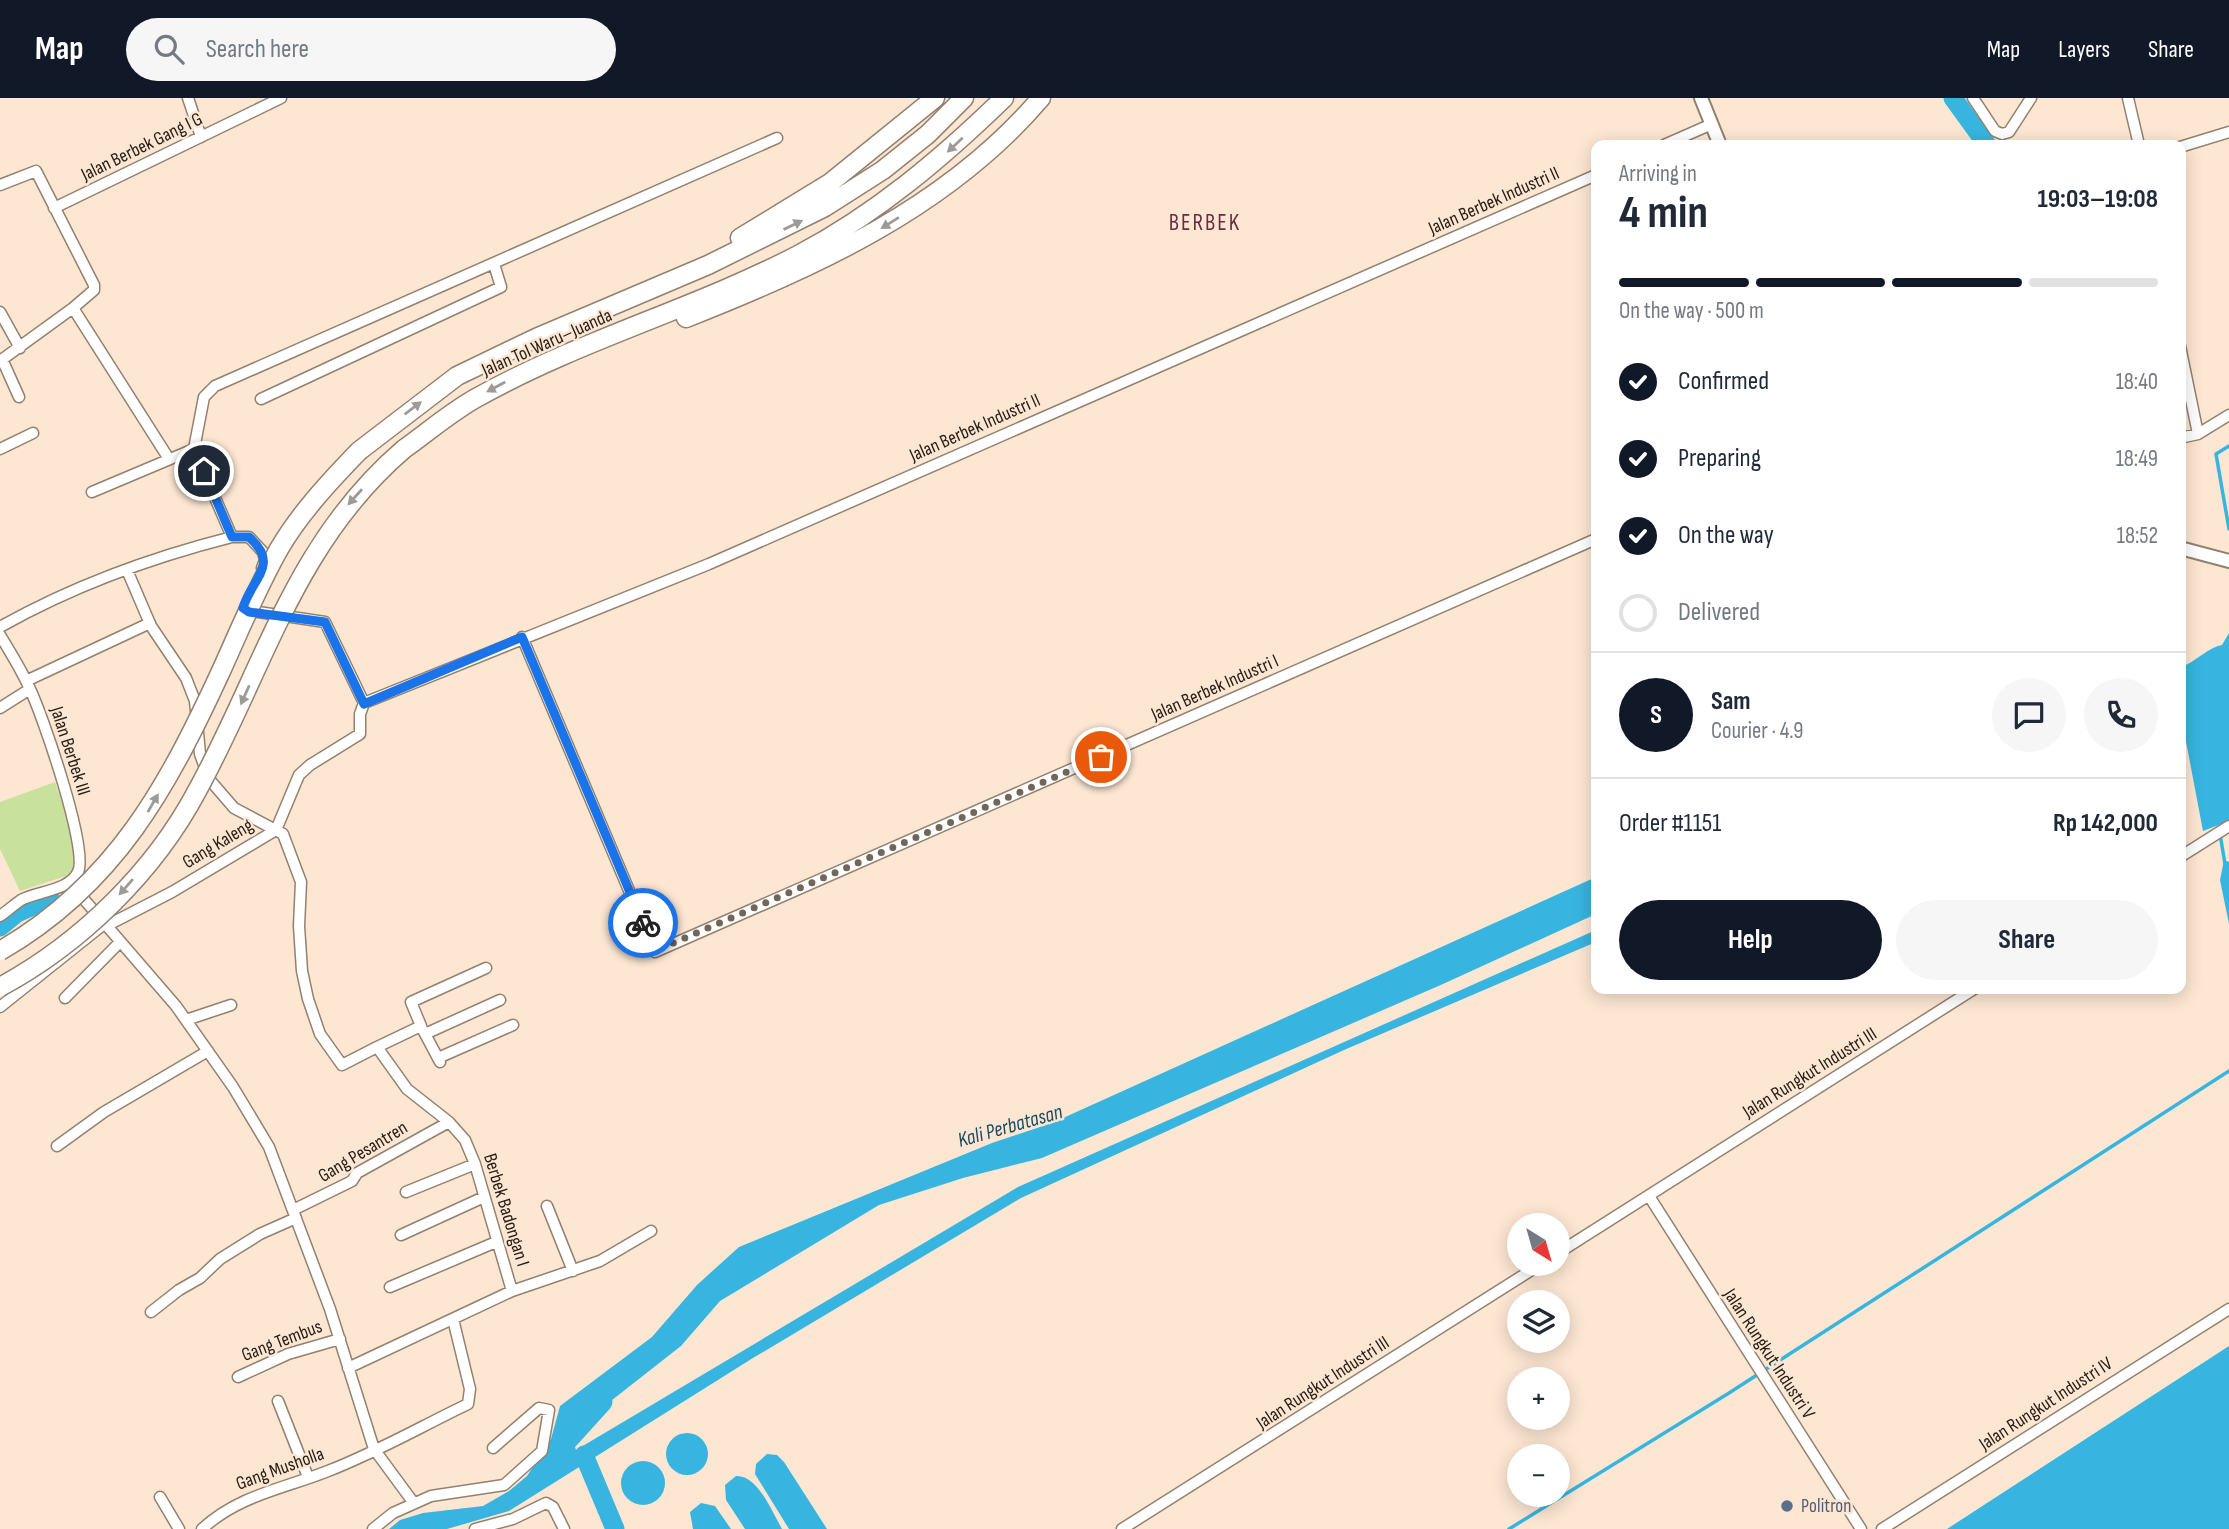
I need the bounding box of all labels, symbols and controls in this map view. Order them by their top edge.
search box [126,18,616,81]
text: Map [35,29,84,69]
icon: search [150,30,188,68]
text: Search here [206,34,309,65]
text: Map [1987,35,2020,64]
text: Layers [2058,35,2110,64]
text: Share [2148,35,2194,64]
street label: Jalan Berbek Gang I G [77,108,207,187]
one-way arrow [947,137,964,153]
text: Arriving in [1619,160,1697,188]
street label: Jalan Berbek Industri II [1424,162,1563,241]
text: 19:03–19:08 [2038,184,2158,215]
text: 4 min [1619,186,1708,241]
district label: BERBEK [1169,209,1241,237]
one-way arrow [881,217,900,230]
one-way arrow [783,219,803,230]
text: On the way · 500 m [1619,297,1764,325]
street label: Jalan Tol Waru–Juanda [477,304,616,382]
icon: check [1619,363,1657,401]
text: Confirmed [1678,366,1769,397]
text: 18:40 [2116,368,2158,396]
one-way arrow [486,382,506,393]
street label: Jalan Berbek Industri II [905,389,1044,468]
one-way arrow [403,401,421,416]
icon: check [1619,440,1657,478]
pin [174,441,234,501]
text: Preparing [1678,443,1761,474]
text: 18:49 [2116,445,2158,473]
icon: home [185,452,223,490]
one-way arrow [348,488,364,505]
icon: check [1619,517,1657,555]
text: On the way [1678,520,1774,551]
text: 18:52 [2117,522,2158,550]
text: Delivered [1678,597,1760,628]
street label: Jalan Berbek Industri I [1147,650,1282,727]
button: chat [1992,678,2066,752]
button: phone [2084,678,2158,752]
one-way arrow [239,684,250,705]
text: Sam [1711,686,1751,717]
text: S [1650,700,1662,731]
street label: Jalan Berbek III [45,703,95,798]
text: Courier · 4.9 [1711,717,1803,745]
pin [1071,727,1131,787]
icon: bag [1082,738,1120,776]
one-way arrow [147,793,159,813]
text: Order #1151 [1619,808,1721,839]
text: Rp 142,000 [2053,808,2158,839]
street label: Gang Kaleng [179,814,258,874]
one-way arrow [118,878,134,896]
courier [608,888,678,958]
button: Help [1619,900,1882,980]
button: Share [1896,900,2158,980]
icon: bike [624,904,662,942]
street label: Jalan Rungkut Industri III [1738,1023,1881,1124]
water label: Kali Perbatasan [955,1099,1066,1153]
street label: Gang Pesantren [314,1116,412,1188]
street label: Berbek Badongan I [478,1151,534,1269]
north arrow [1507,1213,1570,1276]
map controls [1507,1213,1570,1507]
street label: Jalan Rungkut Industri V [1718,1284,1820,1424]
button: layers [1507,1290,1570,1353]
street label: Gang Tembus [238,1315,326,1367]
street label: Jalan Rungkut Industri III [1251,1332,1394,1435]
street label: Jalan Rungkut Industri IV [1974,1352,2117,1456]
button: + [1507,1367,1570,1430]
street label: Gang Musholla [233,1442,327,1496]
button: − [1507,1444,1570,1507]
place label: Politron [1801,1495,1851,1518]
marker: Politron [1779,1498,1795,1514]

